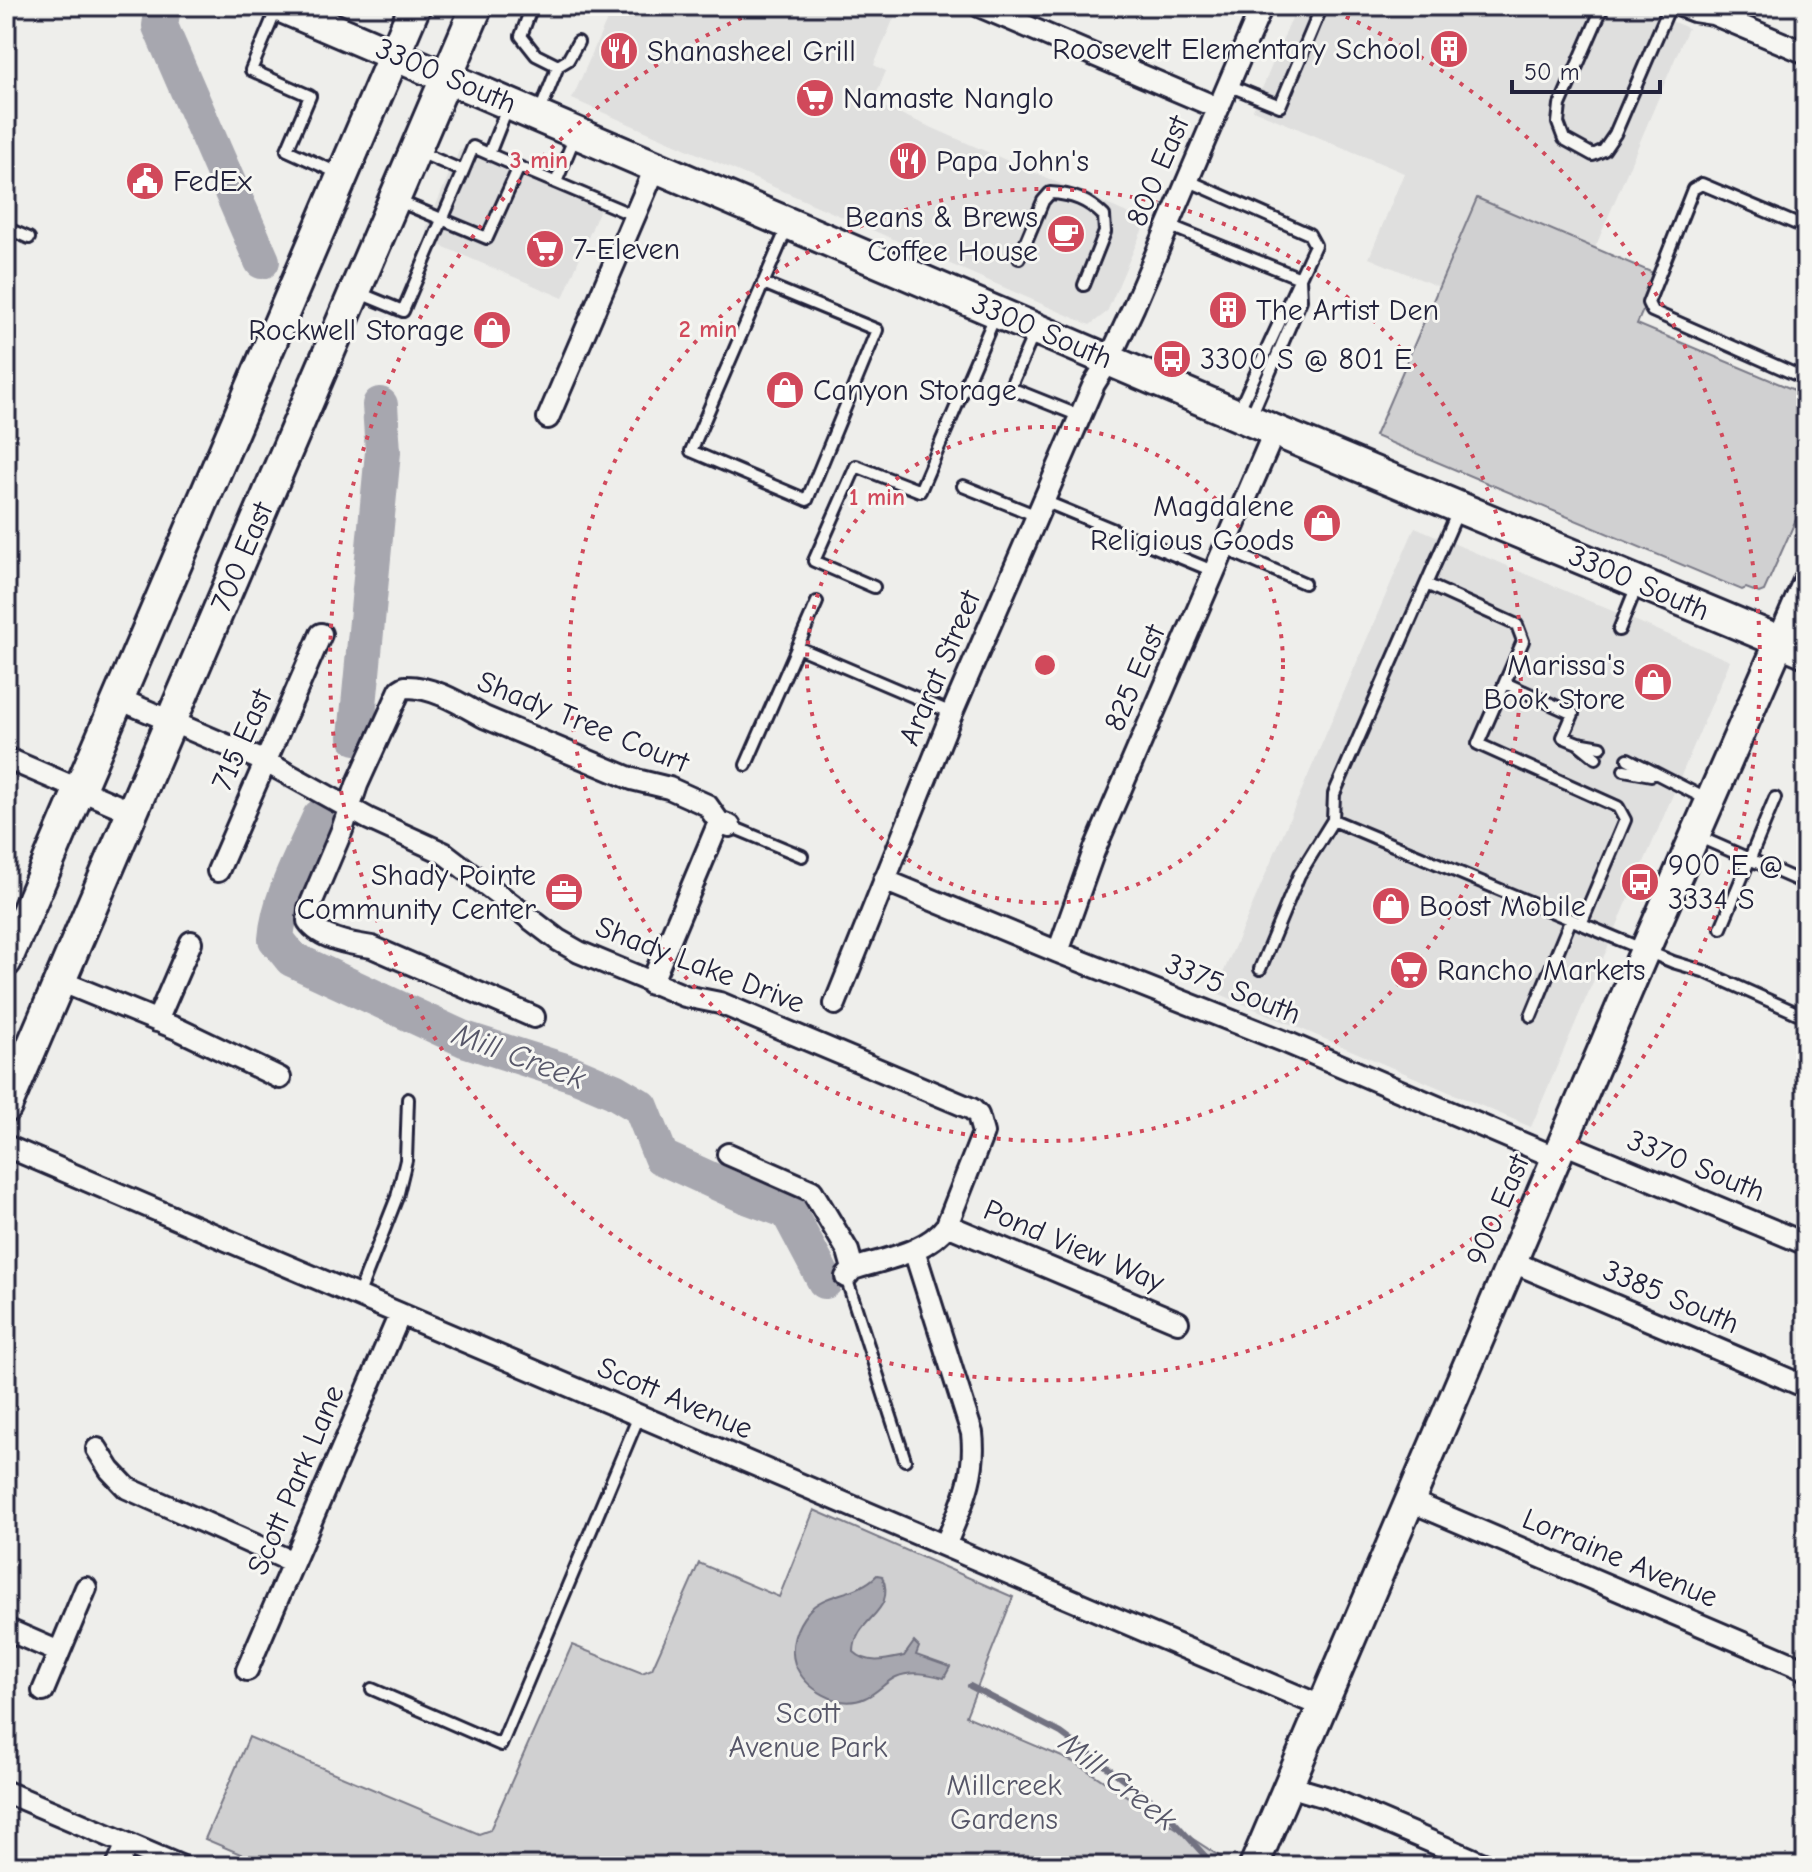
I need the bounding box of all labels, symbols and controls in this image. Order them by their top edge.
building icon: Roosevelt Elementary School [1428,28,1470,70]
restaurant icon: Shanasheel Grill [598,30,640,72]
street label: 3300 South [370,31,522,121]
place label: Roosevelt Elementary School [1052,32,1421,67]
place label: Shanasheel Grill [647,34,856,69]
scale bar [1512,44,1660,94]
text: 50 m [1524,58,1580,86]
supermarket icon: Namaste Nanglo [794,77,836,119]
place label: Namaste Nanglo [843,81,1054,116]
street label: 800 East [1119,109,1197,232]
restaurant icon: Papa John's [887,140,929,182]
place label: Papa John's [936,144,1089,179]
text: 3 min [510,146,568,174]
public building icon: FedEx [124,160,166,202]
place label: FedEx [173,164,253,199]
place label: Beans & Brews Coffee House [845,200,1038,269]
cafe icon: Beans & Brews Coffee House [1045,213,1087,255]
supermarket icon: 7-Eleven [524,228,566,270]
place label: 7-Eleven [573,232,680,267]
street label: 3300 South [966,286,1118,376]
building icon: The Artist Den [1207,289,1249,331]
place label: The Artist Den [1256,293,1439,328]
shop icon: Rockwell Storage [471,309,513,351]
place label: Rockwell Storage [248,313,464,348]
text: 2 min [679,315,737,343]
bus stop icon: 3300 S @ 801 E [1151,338,1193,380]
place label: 3300 S @ 801 E [1200,342,1412,377]
shop icon: Canyon Storage [764,369,806,411]
place label: Canyon Storage [813,373,1017,408]
text: 1 min [849,483,905,511]
place label: Magdalene Religious Goods [1090,489,1294,558]
street label: 700 East [203,496,281,617]
shop icon: Magdalene Religious Goods [1301,502,1343,544]
street label: 3300 South [1563,538,1715,628]
street label: Ararat Street [892,584,989,751]
street label: 825 East [1097,618,1174,736]
place label: Marissa's Book Store [1484,648,1625,717]
centre of rings [1031,651,1059,679]
shop icon: Marissa's Book Store [1632,661,1674,703]
street label: Shady Tree Court [472,664,695,781]
street label: 715 East [204,683,280,796]
place label: 900 E @ 3334 S [1668,848,1784,917]
place label: Shady Pointe Community Center [297,858,536,927]
bus stop icon: 900 E @ 3334 S [1619,861,1661,903]
office icon: Shady Pointe Community Center [543,871,585,913]
shop icon: Boost Mobile [1370,885,1412,927]
place label: Boost Mobile [1419,889,1586,924]
street label: Shady Lake Drive [591,909,809,1021]
street label: 3375 South [1160,946,1306,1032]
supermarket icon: Rancho Markets [1388,949,1430,991]
place label: Rancho Markets [1437,953,1646,988]
water label: Mill Creek [447,1015,591,1097]
street label: 3370 South [1622,1123,1770,1209]
street label: 900 East [1459,1148,1538,1271]
street label: Pond View Way [978,1192,1170,1300]
street label: 3385 South [1598,1253,1744,1341]
street label: Scott Avenue [592,1350,758,1446]
street label: Scott Park Lane [240,1380,352,1580]
street label: Lorraine Avenue [1517,1501,1723,1615]
park label: Scott Avenue Park [729,1696,888,1765]
water label: Mill Creek [1051,1723,1184,1838]
park label: Millcreek Gardens [946,1768,1062,1837]

